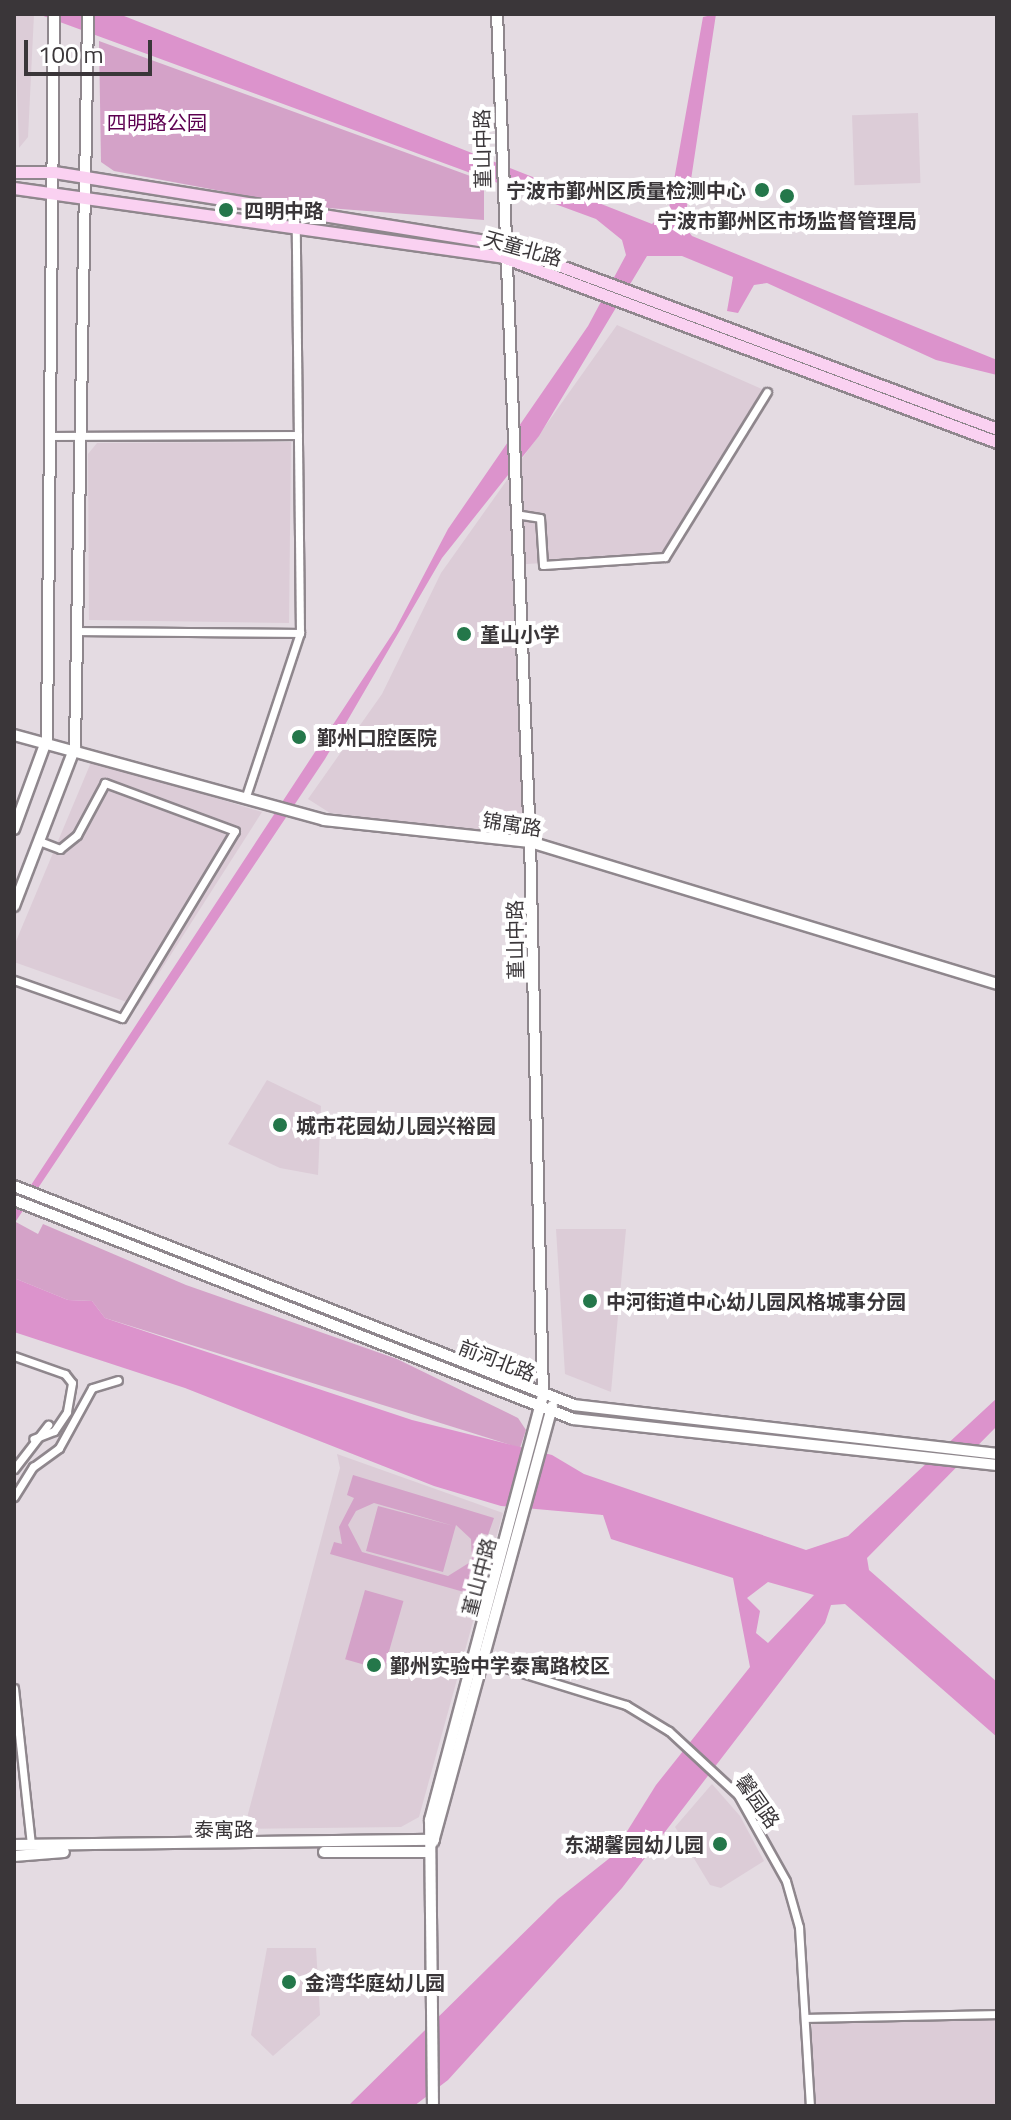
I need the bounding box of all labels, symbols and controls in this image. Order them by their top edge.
scale bar [28,24,156,74]
text: 100 m [38,36,104,72]
street label: 堇山中路 [469,109,495,189]
park label: 四明路公园 [107,110,207,134]
place label: 宁波市鄞州区质量检测中心 [506,178,746,202]
marker: 宁波市鄞州区质量检测中心 [753,181,771,199]
marker: 宁波市鄞州区市场监督管理局 [778,187,796,205]
place label: 四明中路 [244,198,324,222]
marker: 四明中路 [215,199,237,221]
place label: 宁波市鄞州区市场监督管理局 [657,208,917,232]
street label: 天童北路 [481,225,565,271]
place label: 堇山小学 [480,622,560,646]
marker: 堇山小学 [455,625,473,643]
place label: 鄞州口腔医院 [317,725,437,749]
marker: 鄞州口腔医院 [288,726,310,748]
street label: 锦寓路 [480,807,544,841]
street label: 堇山中路 [502,900,528,980]
place label: 城市花园幼儿园兴裕园 [296,1113,496,1137]
marker: 城市花园幼儿园兴裕园 [271,1116,289,1134]
place label: 中河街道中心幼儿园风格城事分园 [606,1289,906,1313]
marker: 中河街道中心幼儿园风格城事分园 [581,1292,599,1310]
street label: 前河北路 [455,1334,539,1386]
street label: 堇山中路 [457,1535,501,1619]
place label: 鄞州实验中学泰寓路校区 [390,1653,610,1677]
marker: 鄞州实验中学泰寓路校区 [365,1656,383,1674]
street label: 馨园路 [731,1770,785,1832]
street label: 泰寓路 [194,1817,254,1841]
place label: 东湖馨园幼儿园 [564,1832,704,1856]
marker: 东湖馨园幼儿园 [711,1835,729,1853]
place label: 金湾华庭幼儿园 [305,1970,445,1994]
marker: 金湾华庭幼儿园 [280,1973,298,1991]

